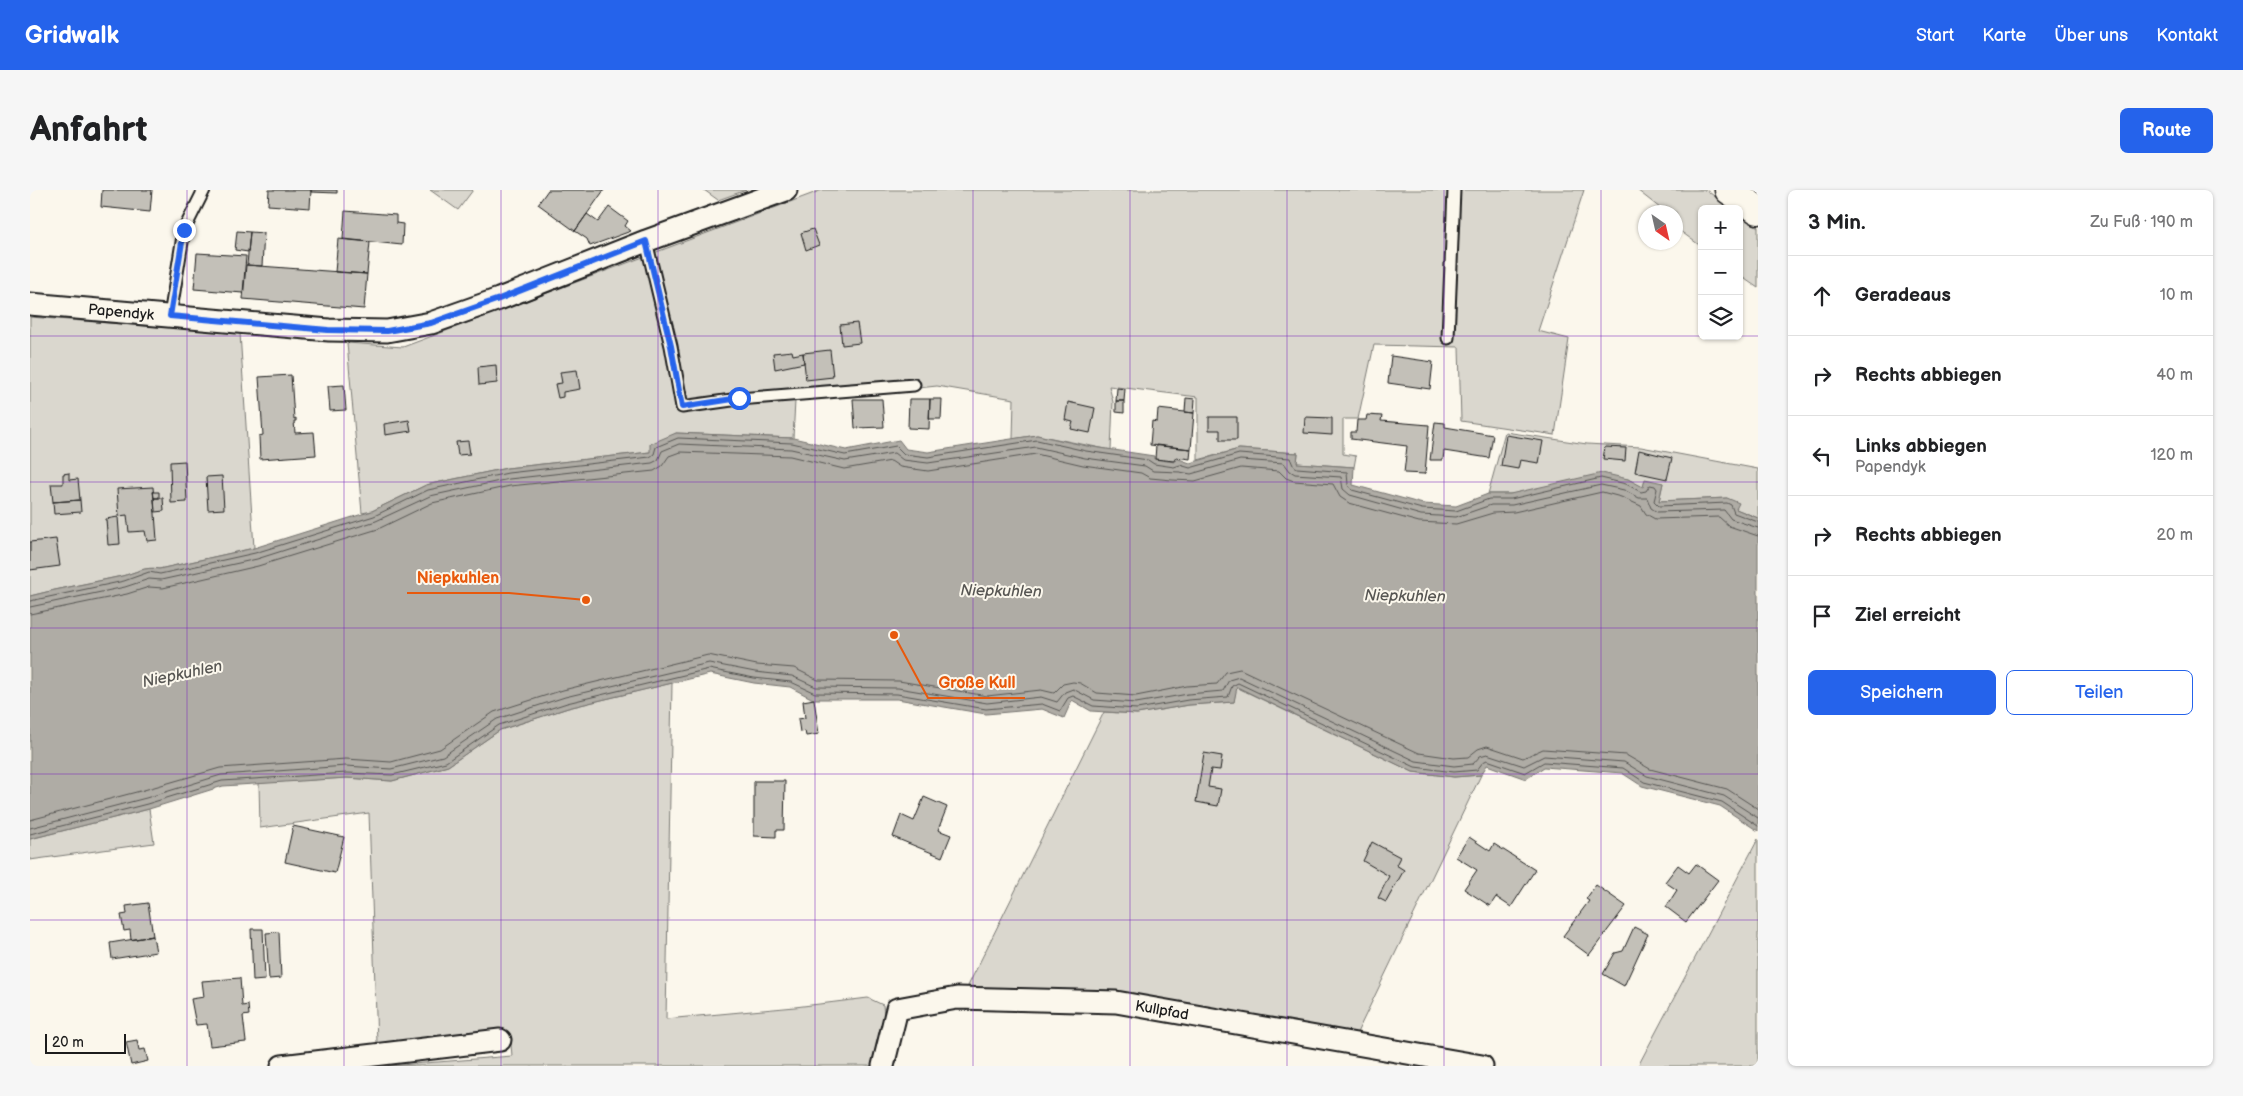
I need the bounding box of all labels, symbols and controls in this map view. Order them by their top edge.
text: Gridwalk [25,21,119,50]
text: Start [1916,25,1954,46]
text: Karte [1982,25,2026,46]
text: Über uns [2054,25,2128,46]
text: Kontakt [2156,25,2218,46]
button: Route [2120,108,2213,153]
text: Anfahrt [30,109,148,152]
north arrow [1638,205,1683,250]
map controls [1698,205,1743,340]
button: + [1698,205,1743,250]
text: 3 Min. [1808,210,1866,235]
text: Zu Fuß · 190 m [2090,213,2193,232]
route end [173,219,196,242]
button: − [1698,250,1743,295]
icon: ahead [1808,282,1836,310]
text: Geradeaus [1855,284,1951,307]
text: 10 m [2160,286,2193,305]
button: layers [1698,295,1743,340]
street label: Papendyk [87,300,155,325]
icon: right [1808,362,1836,390]
text: Rechts abbiegen [1855,364,2002,387]
text: 40 m [2156,366,2193,385]
route start [728,387,751,410]
text: Links abbiegen [1855,435,1987,458]
icon: left [1808,442,1836,470]
text: 120 m [2150,446,2193,465]
text: Papendyk [1855,458,1926,477]
icon: right [1808,522,1836,550]
text: Rechts abbiegen [1855,524,2002,547]
text: 20 m [2157,526,2193,545]
callout: Niepkuhlen [407,562,509,593]
text: Niepkuhlen [417,569,499,588]
water label: Niepkuhlen [960,581,1042,602]
water label: Niepkuhlen [1364,586,1446,607]
icon: arrive [1808,602,1836,630]
text: Ziel erreicht [1855,604,1961,627]
water label: Niepkuhlen [140,657,224,692]
callout: Große Kull [928,667,1025,698]
button: Speichern [1808,670,1996,715]
button: Teilen [2006,670,2193,715]
text: Große Kull [938,674,1016,693]
street label: Kullpfad [1134,996,1190,1025]
scale bar [45,1031,126,1054]
text: 20 m [52,1034,84,1051]

